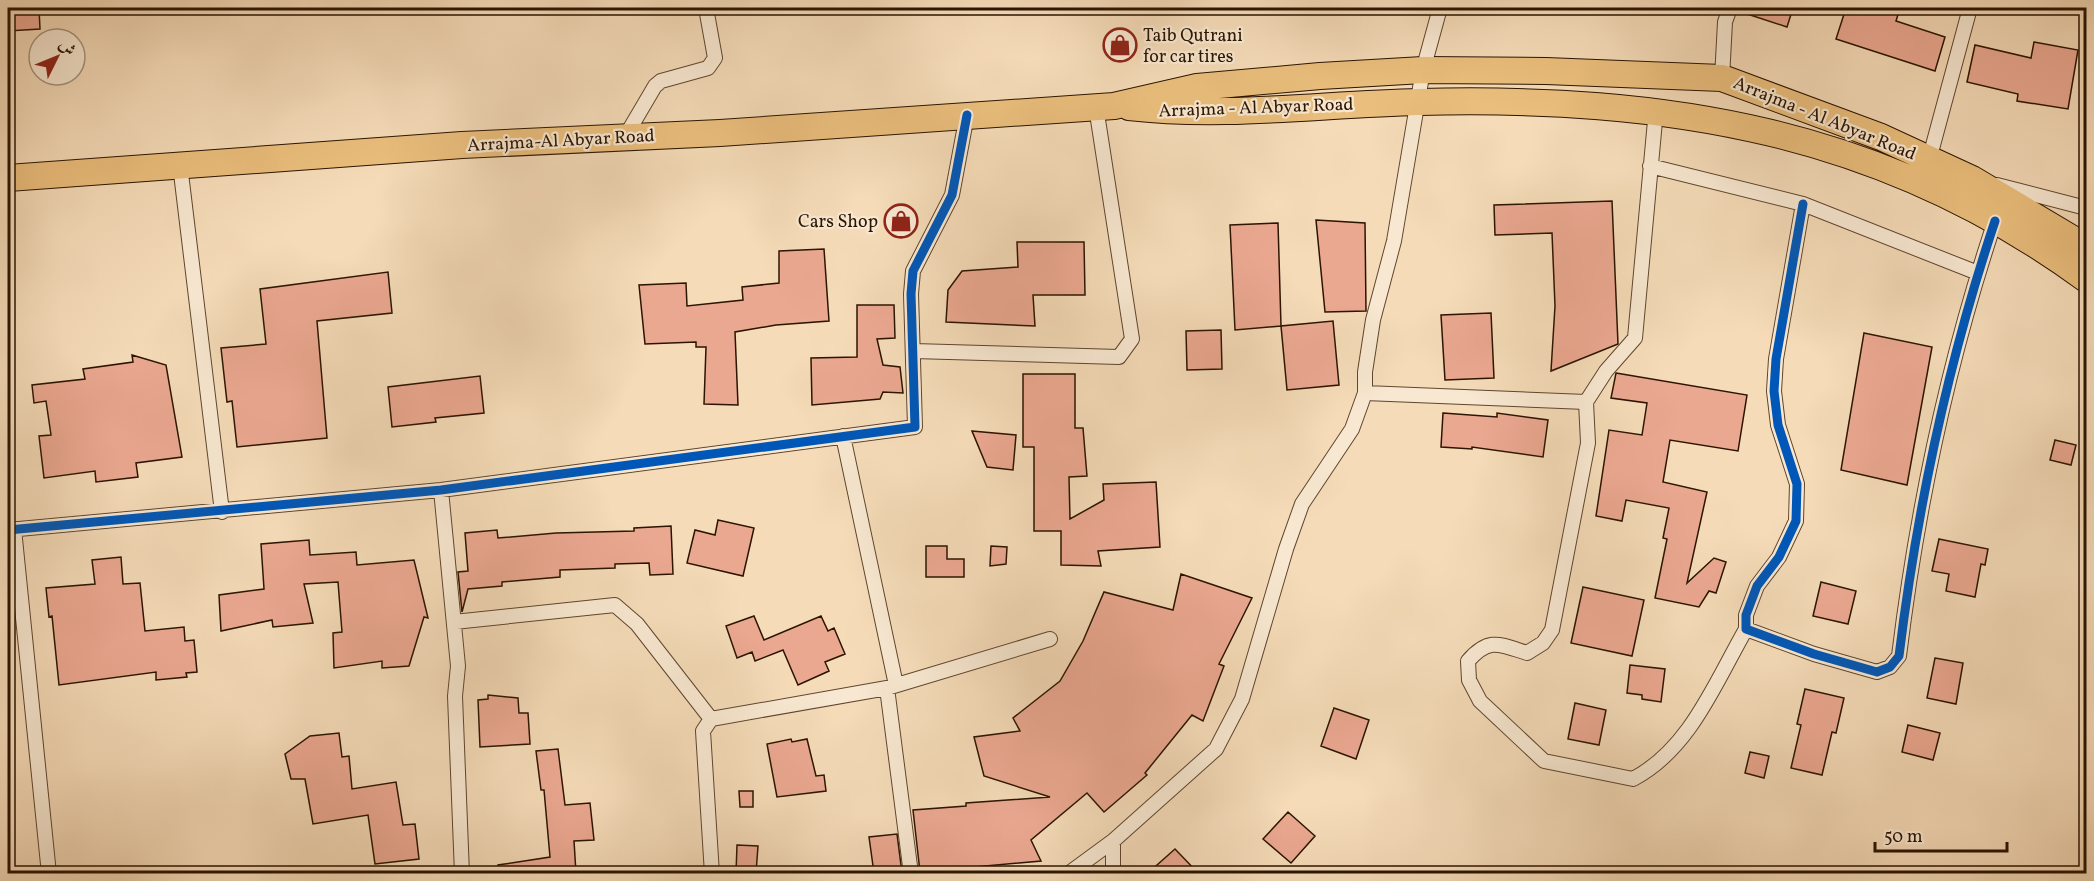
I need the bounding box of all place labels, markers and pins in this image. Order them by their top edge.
place label: Taib Qutrani for car tires [1143,24,1243,70]
shop icon: Taib Qutrani for car tires [1102,27,1138,63]
shop icon: Cars Shop [883,203,919,239]
place label: Cars Shop [798,210,878,235]

